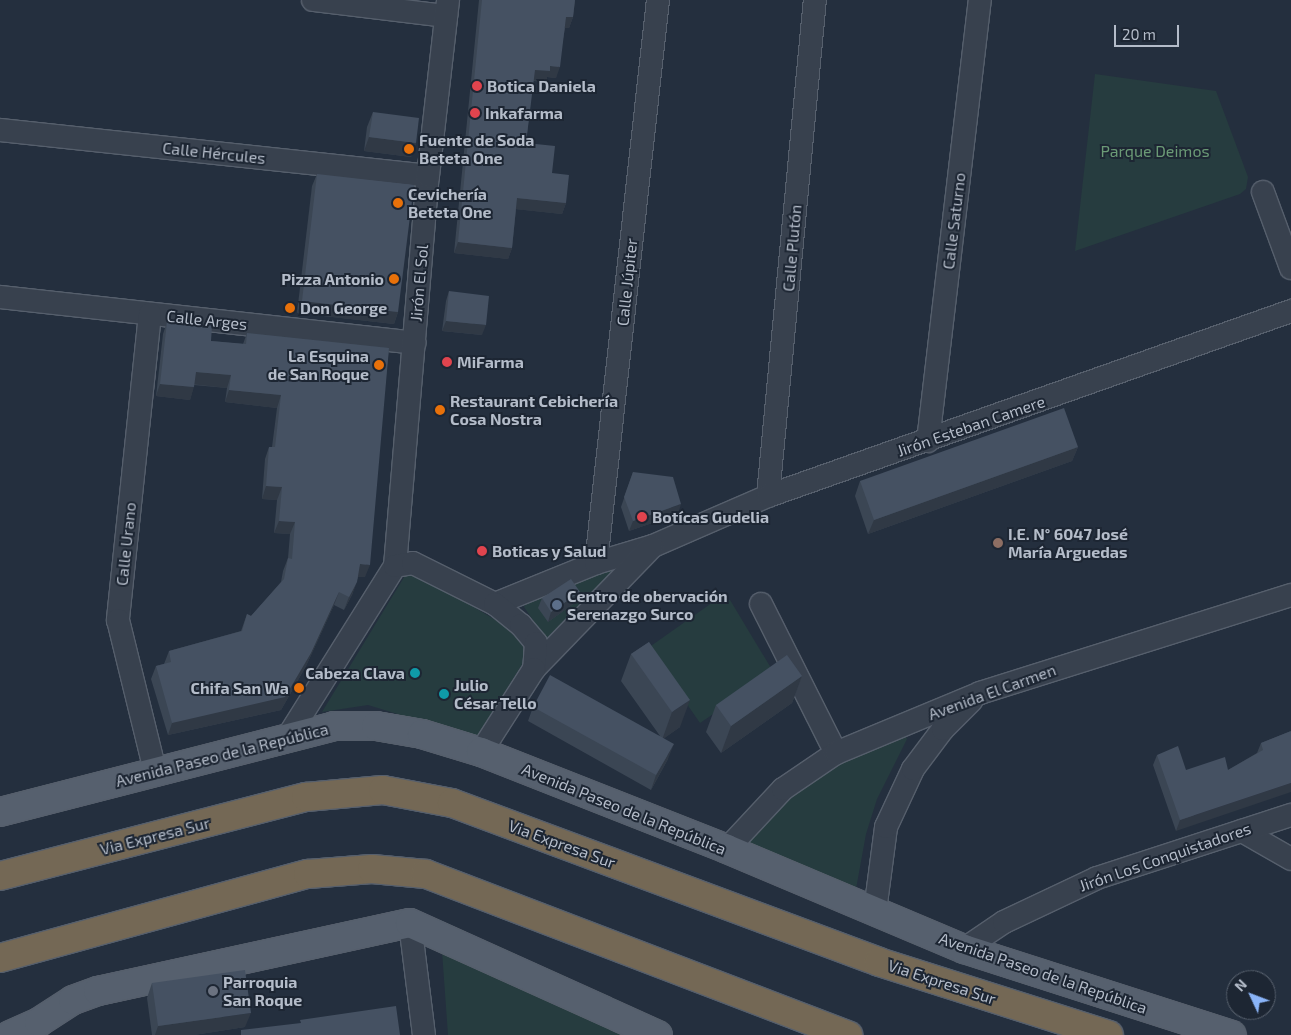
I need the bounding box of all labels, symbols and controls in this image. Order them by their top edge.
scale bar [1116,15,1181,47]
text: 20 m [1122,25,1156,43]
place label: Botica Daniela [487,76,596,96]
marker: Botica Daniela [471,80,483,92]
place label: Inkafarma [485,103,563,123]
marker: Inkafarma [469,107,481,119]
place label: Fuente de Soda Beteta One [419,130,534,168]
street label: Calle Hércules [162,138,266,168]
park label: Parque Deimos [1100,141,1210,161]
marker: Fuente de Soda Beteta One [403,143,415,155]
street label: Calle Saturno [939,172,969,270]
place label: Cevichería Beteta One [408,184,492,222]
marker: Cevichería Beteta One [392,197,404,209]
street label: Calle Plutón [779,204,805,292]
street label: Calle Júpiter [613,237,641,327]
street label: Jirón El Sol [406,243,432,323]
place label: Pizza Antonio [281,269,384,289]
marker: Pizza Antonio [388,273,400,285]
place label: Don George [300,298,387,318]
marker: Don George [284,302,296,314]
street label: Calle Arges [165,306,249,334]
place label: La Esquina de San Roque [268,346,369,384]
place label: MiFarma [457,352,524,372]
marker: MiFarma [441,356,453,368]
marker: La Esquina de San Roque [373,359,385,371]
place label: Restaurant Cebichería Cosa Nostra [450,391,618,429]
street label: Jirón Esteban Camere [894,392,1048,460]
marker: Restaurant Cebichería Cosa Nostra [434,404,446,416]
street label: Calle Urano [112,501,140,587]
place label: Botícas Gudelia [652,507,769,527]
marker: Botícas Gudelia [636,511,648,523]
place label: I.E. N° 6047 José María Arguedas [1008,524,1128,562]
marker: I.E. N° 6047 José María Arguedas [992,537,1004,549]
place label: Boticas y Salud [492,541,607,561]
marker: Boticas y Salud [476,545,488,557]
place label: Centro de obervación Serenazgo Surco [567,586,728,624]
marker: Centro de obervación Serenazgo Surco [551,599,563,611]
street label: Avenida El Carmen [925,660,1059,724]
place label: Cabeza Clava [305,663,405,683]
marker: Cabeza Clava [409,667,421,679]
place label: Julio César Tello [454,675,537,713]
place label: Chifa San Wa [190,678,289,698]
marker: Chifa San Wa [293,682,305,694]
marker: Julio César Tello [438,688,450,700]
street label: Avenida Paseo de la República [114,719,330,791]
street label: Avenida Paseo de la República [519,759,729,859]
street label: Via Expresa Sur [98,813,212,859]
street label: Via Expresa Sur [506,816,618,872]
street label: Jirón Los Conquistadores [1077,819,1253,895]
street label: Avenida Paseo de la República [937,928,1149,1018]
street label: Via Expresa Sur [886,955,998,1009]
north arrow [1226,970,1276,1020]
place label: Parroquia San Roque [223,972,302,1010]
text: N [1231,976,1250,995]
marker: Parroquia San Roque [207,985,219,997]

